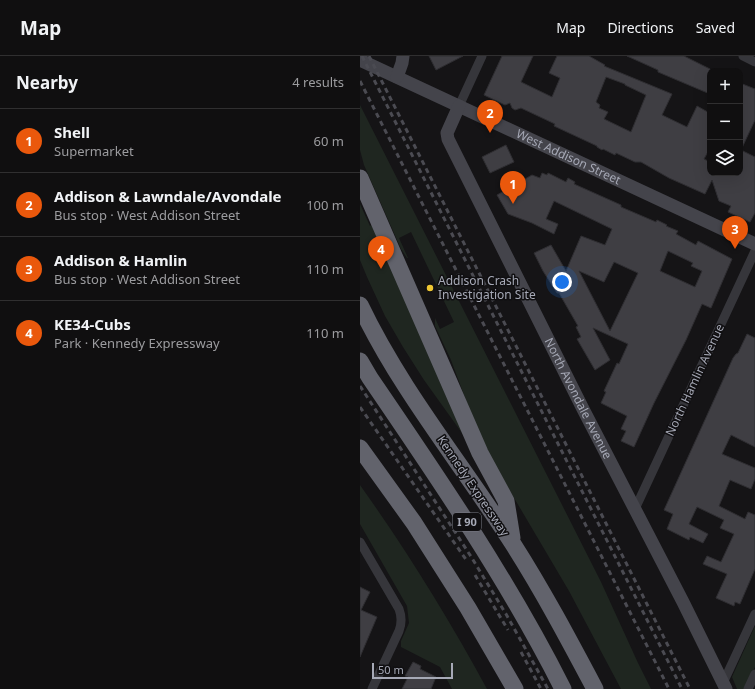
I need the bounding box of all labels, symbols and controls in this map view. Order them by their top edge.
text: Map [20,15,61,41]
text: Map [556,18,585,37]
text: Directions [607,18,674,37]
text: Saved [696,18,735,37]
map controls [707,68,743,176]
button: + [707,68,743,104]
text: Nearby [16,71,78,94]
text: 4 results [292,73,344,91]
pin: 2 [477,100,503,133]
button: − [707,104,743,140]
text: Shell [54,122,90,142]
street label: West Addison Street [514,125,624,189]
text: 1 [25,132,33,150]
text: 60 m [314,132,344,150]
button: layers [707,140,743,176]
text: Supermarket [54,142,134,160]
pin: 1 [500,171,526,204]
text: Addison & Lawndale/Avondale [54,186,282,206]
text: 2 [25,196,33,214]
text: 100 m [306,196,344,214]
text: Bus stop · West Addison Street [54,206,240,224]
pin: 3 [722,216,748,249]
pin: 4 [368,236,394,269]
text: Addison & Hamlin [54,250,187,270]
text: 3 [25,260,33,278]
text: 110 m [306,260,344,278]
text: Bus stop · West Addison Street [54,270,240,288]
place label: Addison Crash Investigation Site [438,272,536,303]
your location [552,272,572,292]
marker: Addison Crash Investigation Site [425,283,435,293]
text: KE34-Cubs [54,314,131,334]
street label: North Hamlin Avenue [661,321,728,439]
text: 4 [25,324,33,342]
text: 110 m [306,324,344,342]
text: Park · Kennedy Expressway [54,334,220,352]
street label: North Avondale Avenue [541,335,617,462]
street label: Kennedy Expressway [433,432,514,540]
road number: I 90 [453,513,481,531]
scale bar [372,661,453,680]
text: 50 m [378,662,404,677]

